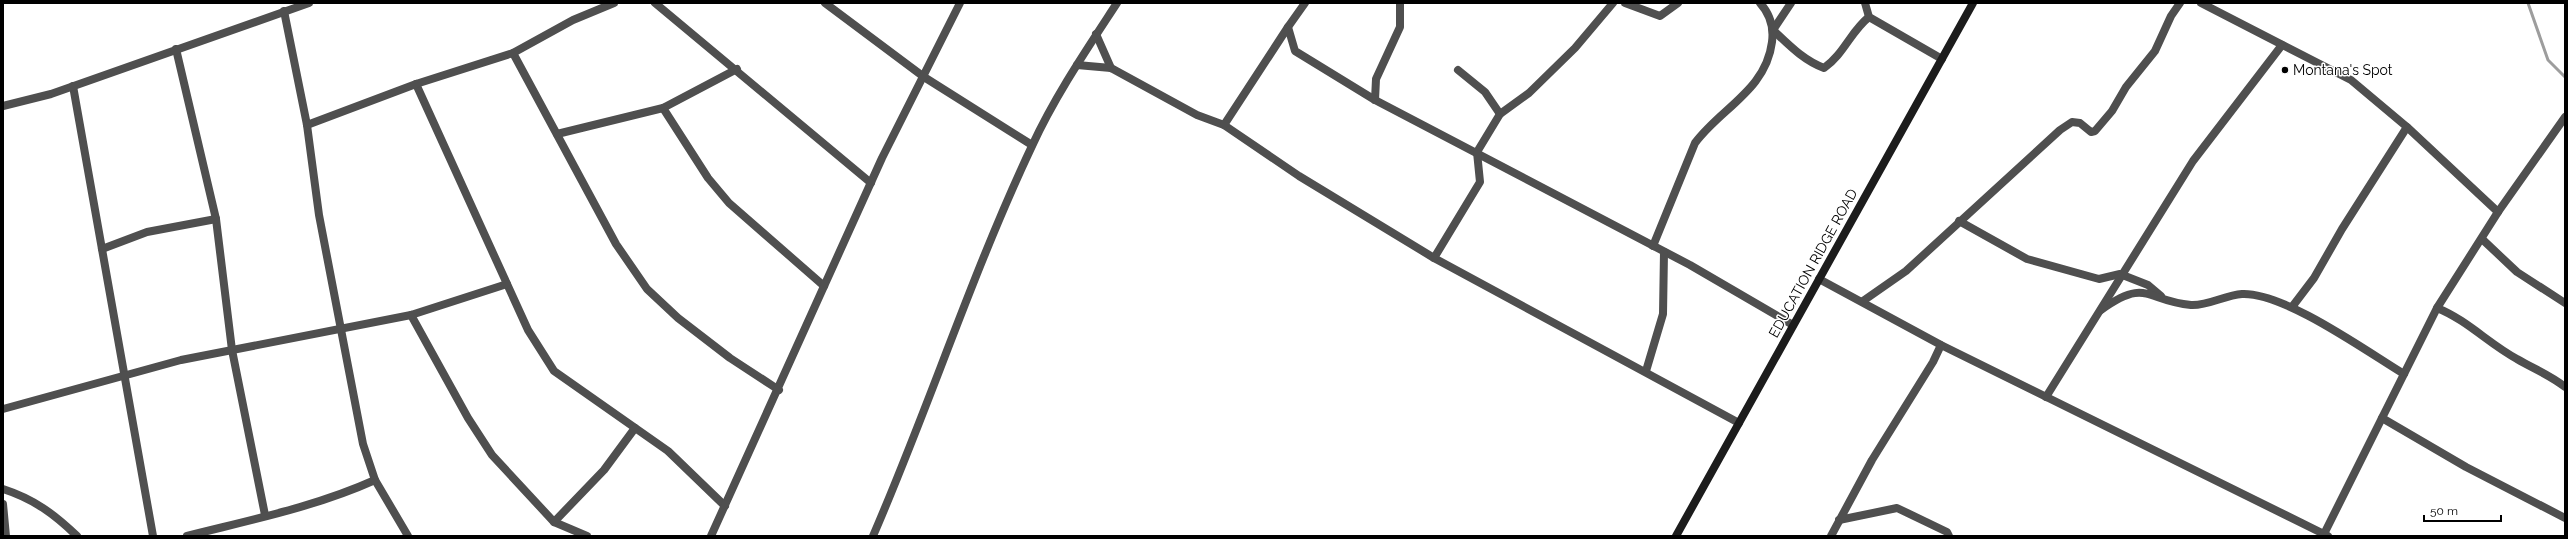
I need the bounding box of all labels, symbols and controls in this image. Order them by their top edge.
place label: Montana's Spot [2293,62,2393,78]
marker: Montana's Spot [2280,65,2290,75]
street label: EDUCATION RIDGE ROAD [1765,186,1861,340]
scale bar [2424,497,2501,523]
text: 50 m [2430,504,2458,518]

